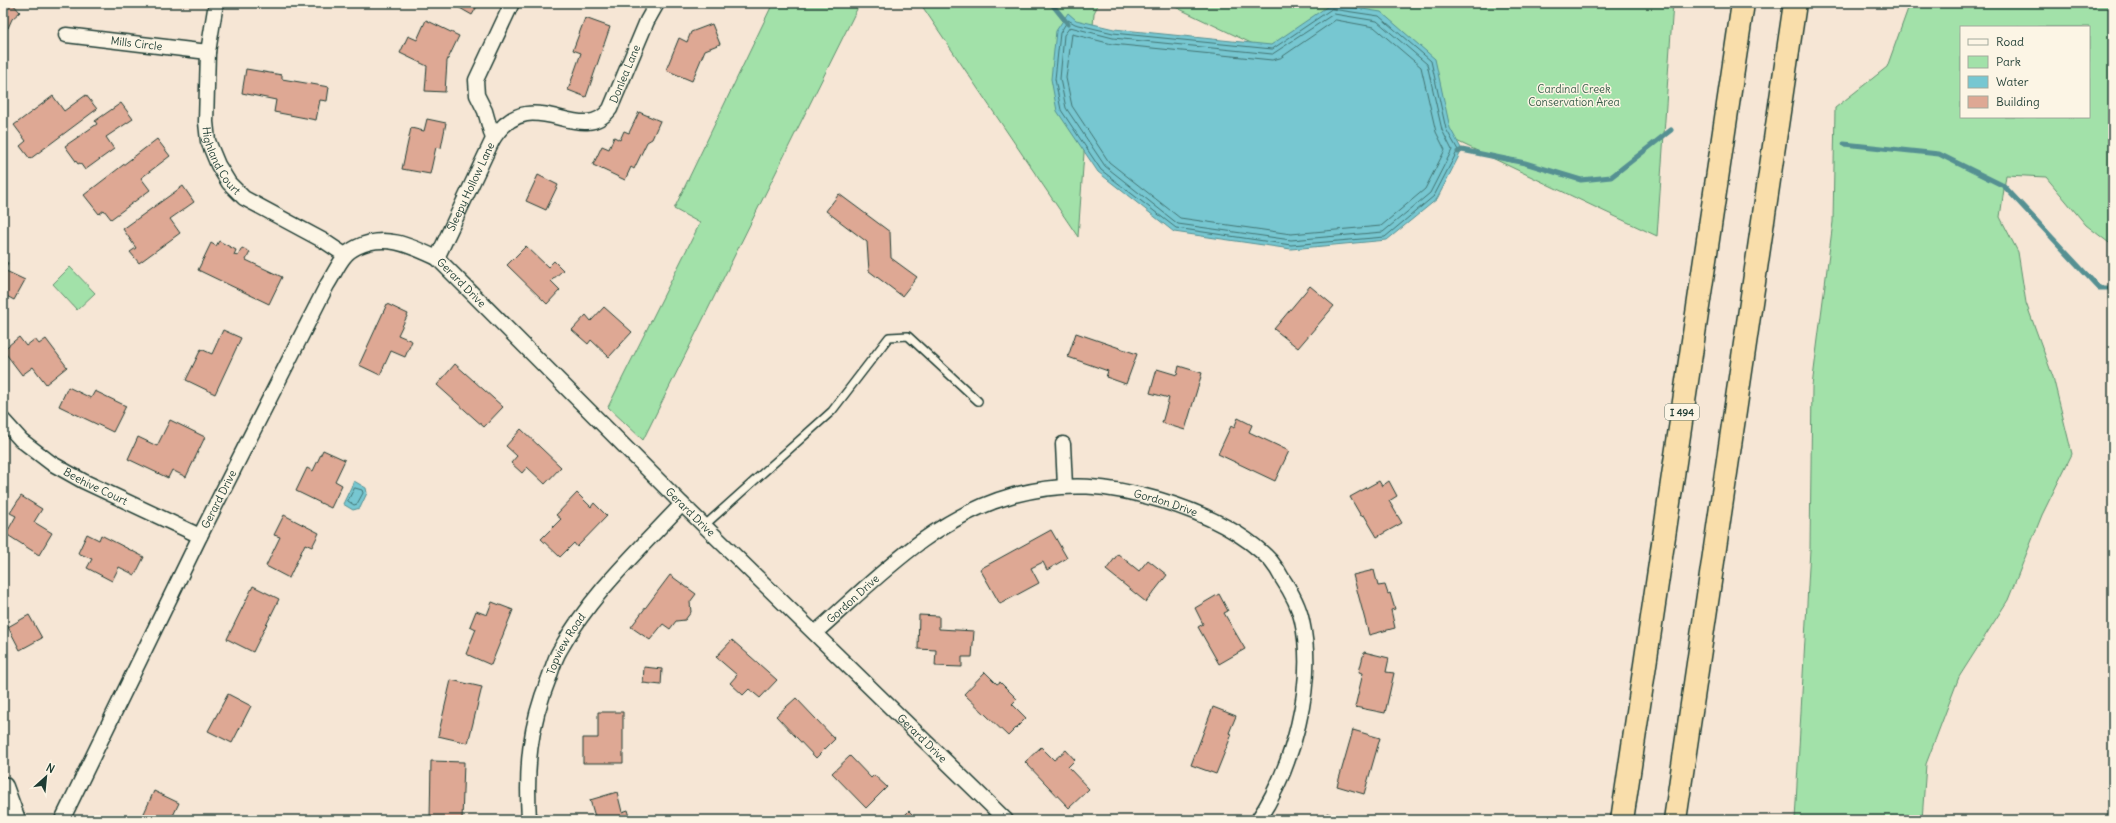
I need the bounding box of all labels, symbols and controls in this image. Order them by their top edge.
legend [1960,26,2090,118]
street label: Mills Circle [110,33,163,53]
text: Road [1996,34,2024,49]
street label: Donlea Lane [606,42,643,105]
text: Park [1996,54,2021,69]
text: Water [1996,74,2029,89]
park label: Cardinal Creek Conservation Area [1528,82,1620,109]
text: Building [1996,94,2040,109]
street label: Highland Court [200,126,244,198]
street label: Sleepy Hollow Lane [444,140,498,233]
street label: Gerard Drive [434,255,489,310]
road number: I 494 [1665,404,1699,420]
street label: Beehive Court [61,464,130,508]
street label: Gerard Drive [198,467,239,531]
street label: Gerard Drive [663,485,718,539]
street label: Gordon Drive [1132,486,1200,520]
street label: Gordon Drive [824,571,882,626]
street label: Topview Road [544,610,589,676]
street label: Gerard Drive [894,711,950,766]
north arrow [26,757,66,797]
text: N [44,760,57,776]

